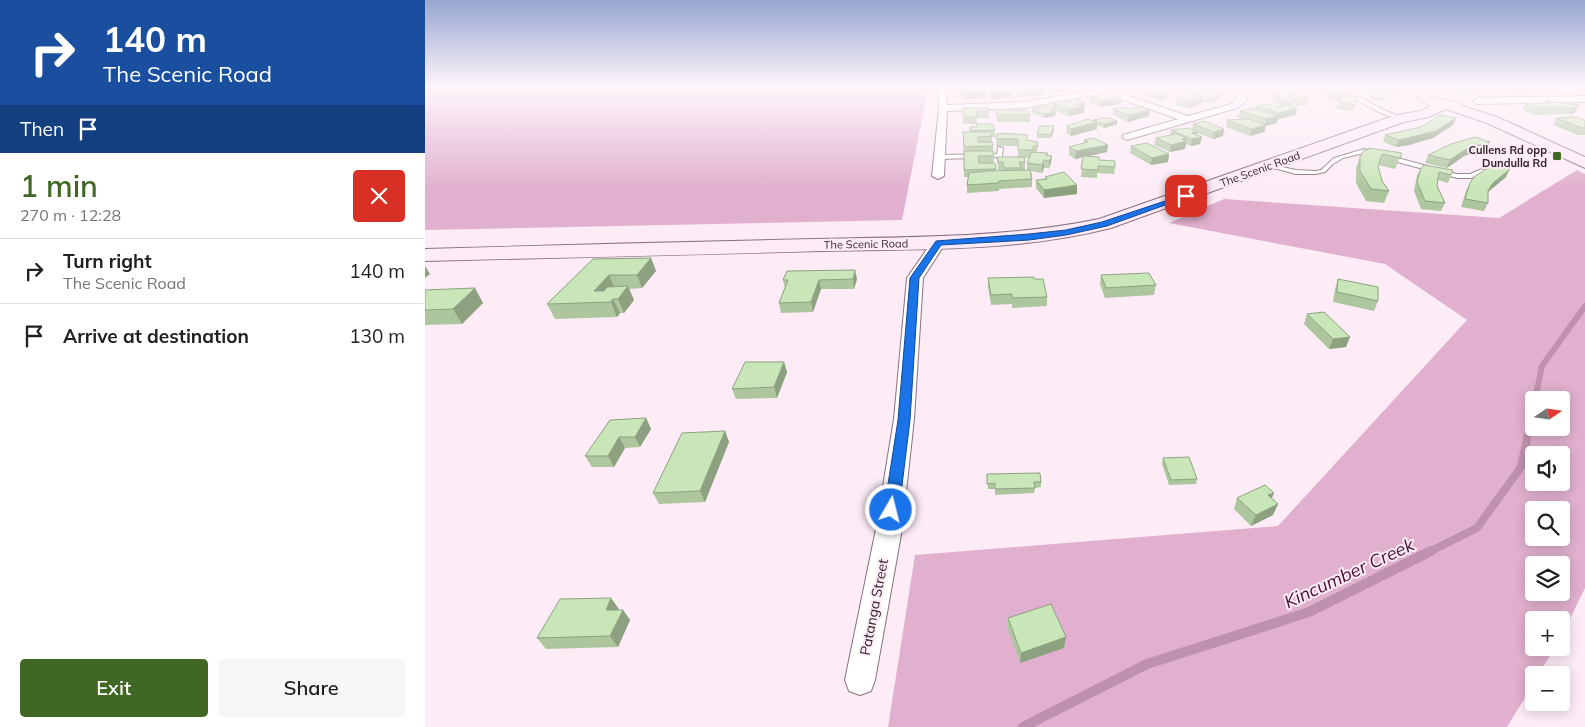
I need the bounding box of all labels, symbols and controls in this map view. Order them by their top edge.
text: 140 m [103,17,207,61]
icon: right [20,20,85,85]
text: The Scenic Road [103,60,272,88]
icon: arrive [74,115,102,143]
text: Then [20,117,64,141]
place label: Cullens Rd opp Dundulla Rd [1469,143,1547,170]
street label: The Scenic Road [1218,148,1302,190]
marker: Cullens Rd opp Dundulla Rd [1551,150,1563,162]
text: 1 min [20,167,98,205]
button: close [353,170,405,222]
pin [1165,175,1207,217]
icon: arrive [1172,182,1200,210]
text: 270 m · 12:28 [20,205,121,225]
street label: The Scenic Road [824,236,908,252]
text: Turn right [63,249,152,273]
icon: right [20,257,48,285]
text: 140 m [349,259,405,283]
text: The Scenic Road [63,273,186,293]
icon: arrive [20,322,48,350]
text: Arrive at destination [63,324,249,348]
text: 130 m [349,324,405,348]
north arrow [1525,391,1570,436]
map controls [1525,391,1570,711]
button: sound [1525,446,1570,491]
position arrow [864,483,916,535]
button: search [1525,501,1570,546]
water label: Kincumber Creek [1280,533,1418,613]
button: layers [1525,556,1570,601]
street label: Patanga Street [856,557,892,657]
button: + [1525,611,1570,656]
button: Exit [20,659,208,717]
button: Share [218,659,405,717]
button: − [1525,666,1570,711]

